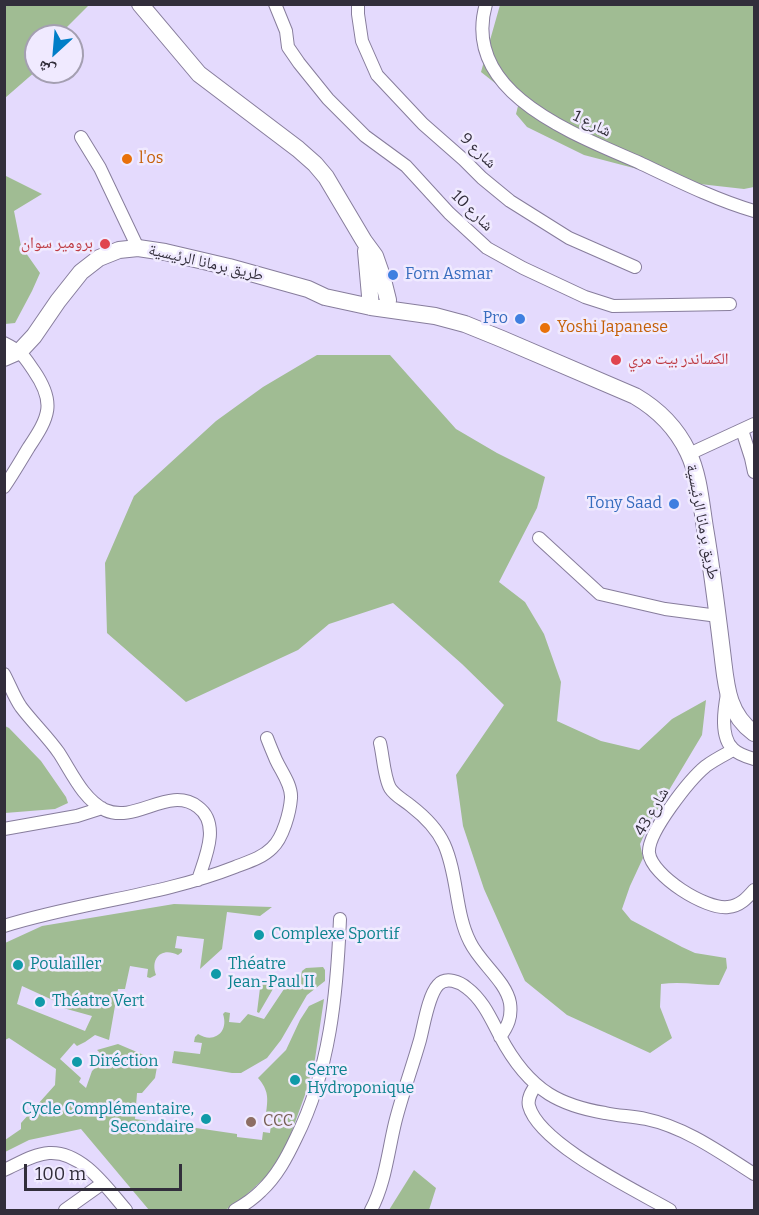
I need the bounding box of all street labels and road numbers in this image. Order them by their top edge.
street label: شارع 1 [570,107,614,141]
street label: شارع 9 [456,129,500,173]
street label: شارع 10 [447,187,497,235]
street label: طريق برمانا الرئيسية [147,240,265,286]
street label: طريق برمانا الرئيسية [681,463,723,581]
street label: شارع 43 [631,785,673,839]

